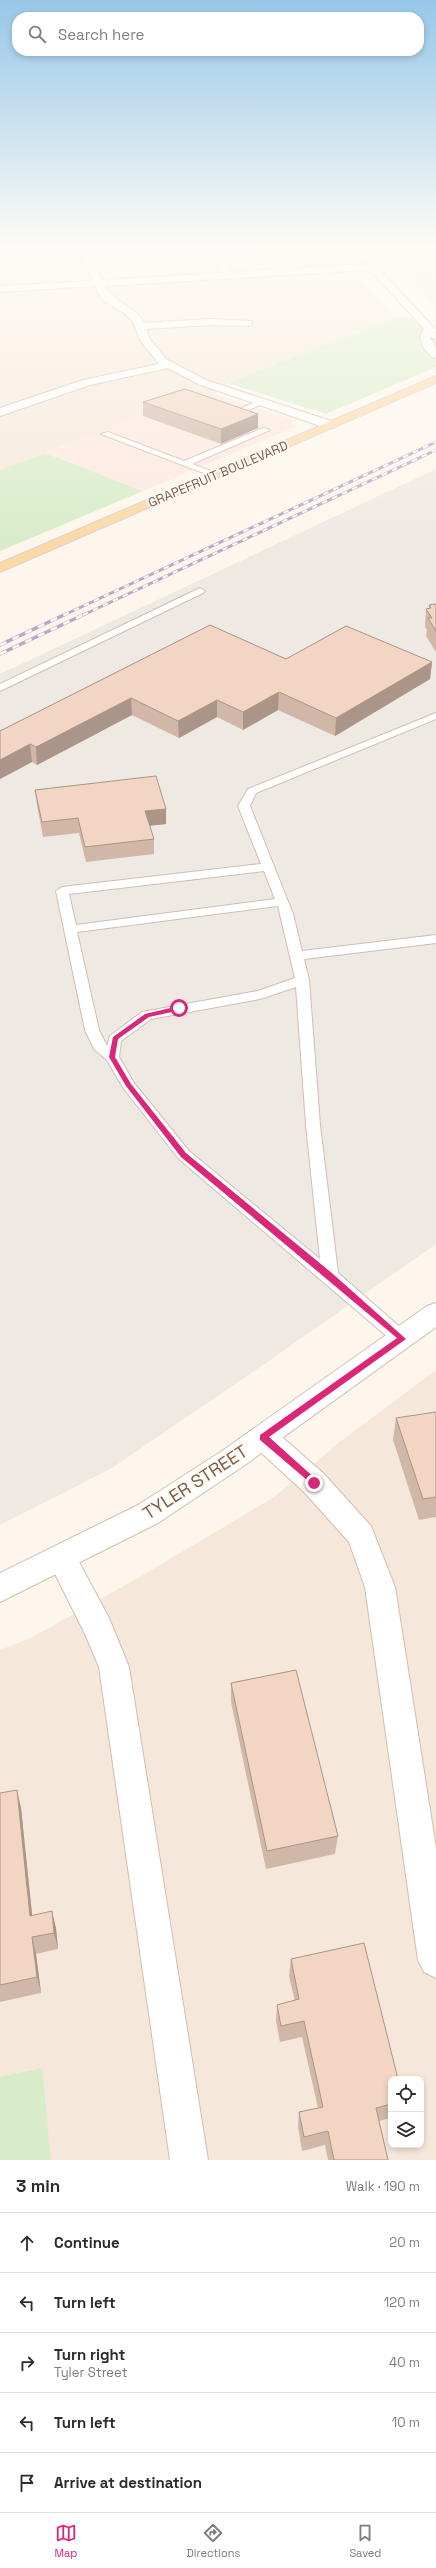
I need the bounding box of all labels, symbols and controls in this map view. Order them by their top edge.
search box [12,12,424,56]
icon: search [26,23,48,45]
text: Search here [58,25,144,44]
street label: GRAPEFRUIT BOULEVARD [145,437,291,511]
route start [170,999,188,1017]
street label: TYLER STREET [138,1439,252,1525]
route end [305,1474,323,1492]
map controls [388,2076,424,2148]
button: locate [388,2076,424,2112]
button: layers [388,2112,424,2148]
text: 3 min [16,2175,60,2197]
text: Walk · 190 m [346,2178,420,2195]
icon: ahead [16,2232,38,2254]
text: Continue [54,2233,120,2252]
text: 20 m [389,2234,420,2251]
icon: left [16,2292,38,2314]
text: Turn left [54,2293,116,2312]
text: 120 m [384,2294,420,2311]
text: Turn right [54,2345,125,2364]
icon: right [16,2352,38,2374]
text: 40 m [389,2354,420,2371]
text: Tyler Street [54,2364,127,2381]
icon: left [16,2412,38,2434]
text: Turn left [54,2413,116,2432]
text: 10 m [392,2414,420,2431]
icon: arrive [16,2472,38,2494]
text: Arrive at destination [54,2473,202,2492]
tab: Map [55,2522,77,2560]
tab: Directions [186,2522,240,2560]
tab: Saved [349,2522,381,2560]

